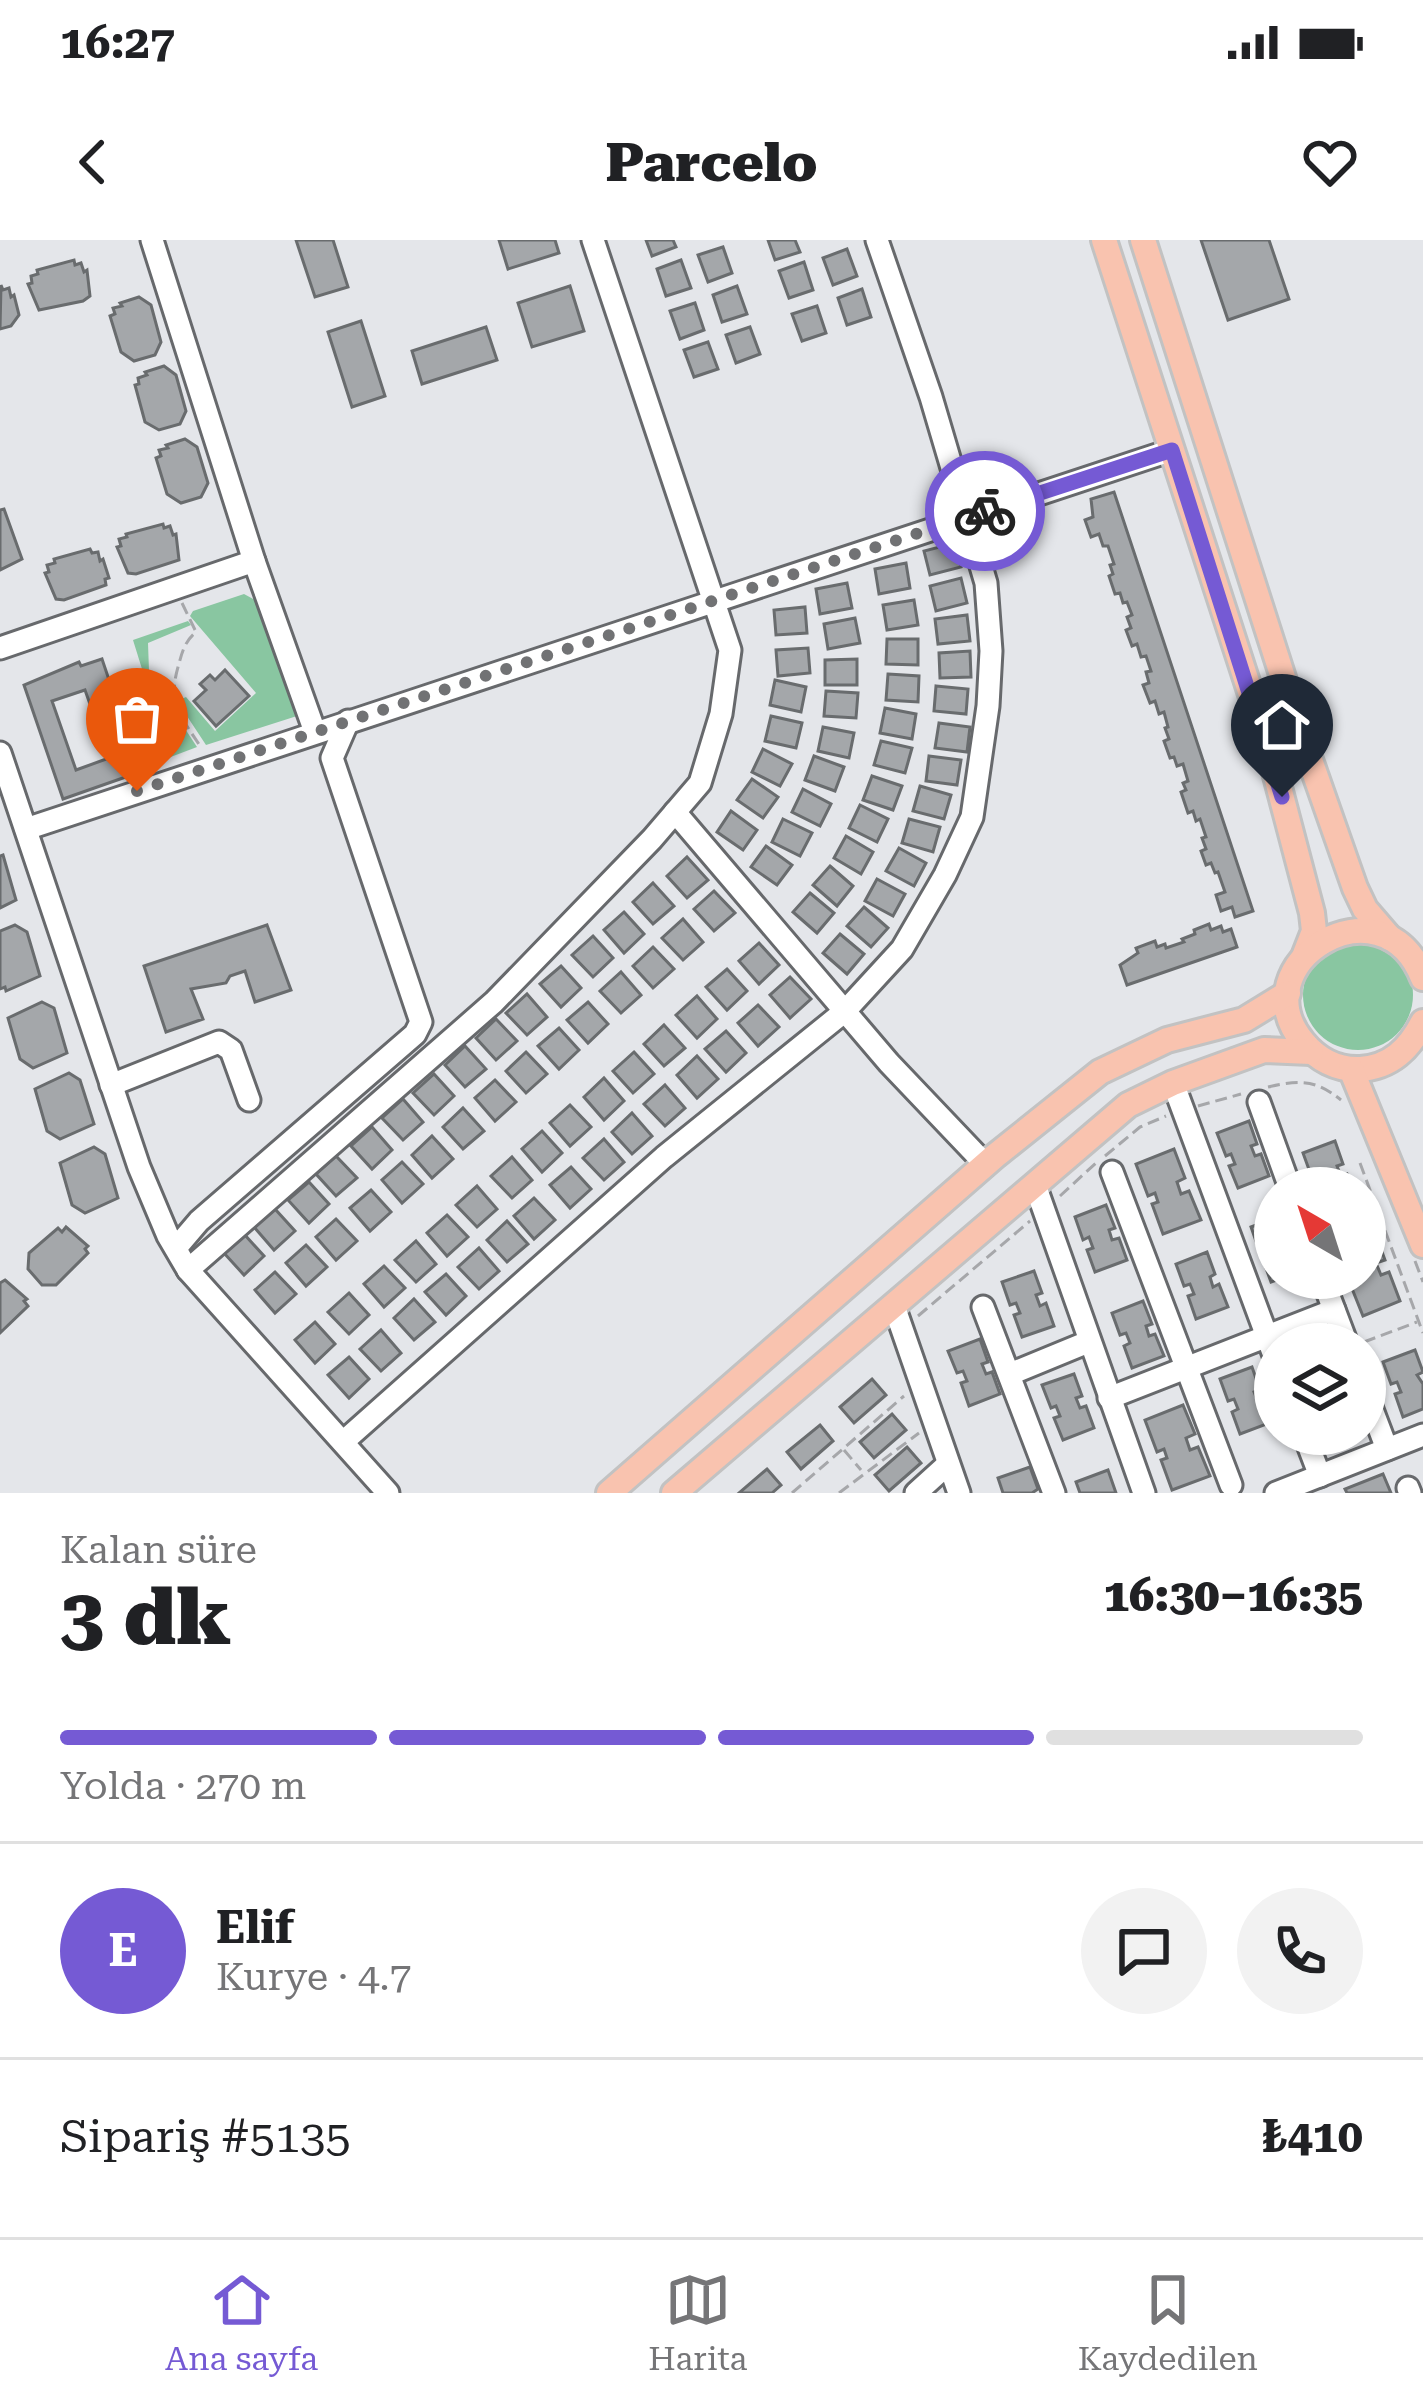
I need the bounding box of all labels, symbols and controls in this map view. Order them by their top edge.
text: 16:27 [60,16,175,69]
icon: back [60,129,126,195]
icon: heart [1297,129,1363,195]
text: Parcelo [606,131,817,194]
courier [925,451,1045,571]
icon: bike [952,478,1018,544]
pin [86,668,188,791]
pin [1231,674,1333,797]
icon: bag [104,686,170,752]
icon: home [1249,692,1315,758]
north arrow [1254,1167,1386,1299]
map controls [1254,1167,1386,1455]
button: layers [1254,1323,1386,1455]
text: Kalan süre [60,1527,257,1573]
text: 16:30–16:35 [1104,1569,1363,1622]
text: 3 dk [60,1572,231,1663]
text: Yolda · 270 m [60,1763,306,1809]
button: chat [1081,1888,1207,2014]
button: phone [1237,1888,1363,2014]
text: Elif [216,1901,294,1954]
text: E [108,1924,138,1977]
text: Kurye · 4.7 [216,1954,411,2000]
text: Sipariş #5135 [60,2110,351,2163]
text: ₺410 [1262,2110,1363,2163]
tab: Ana sayfa [165,2267,318,2378]
tab: Harita [648,2267,747,2378]
tab: Kaydedilen [1078,2267,1258,2378]

